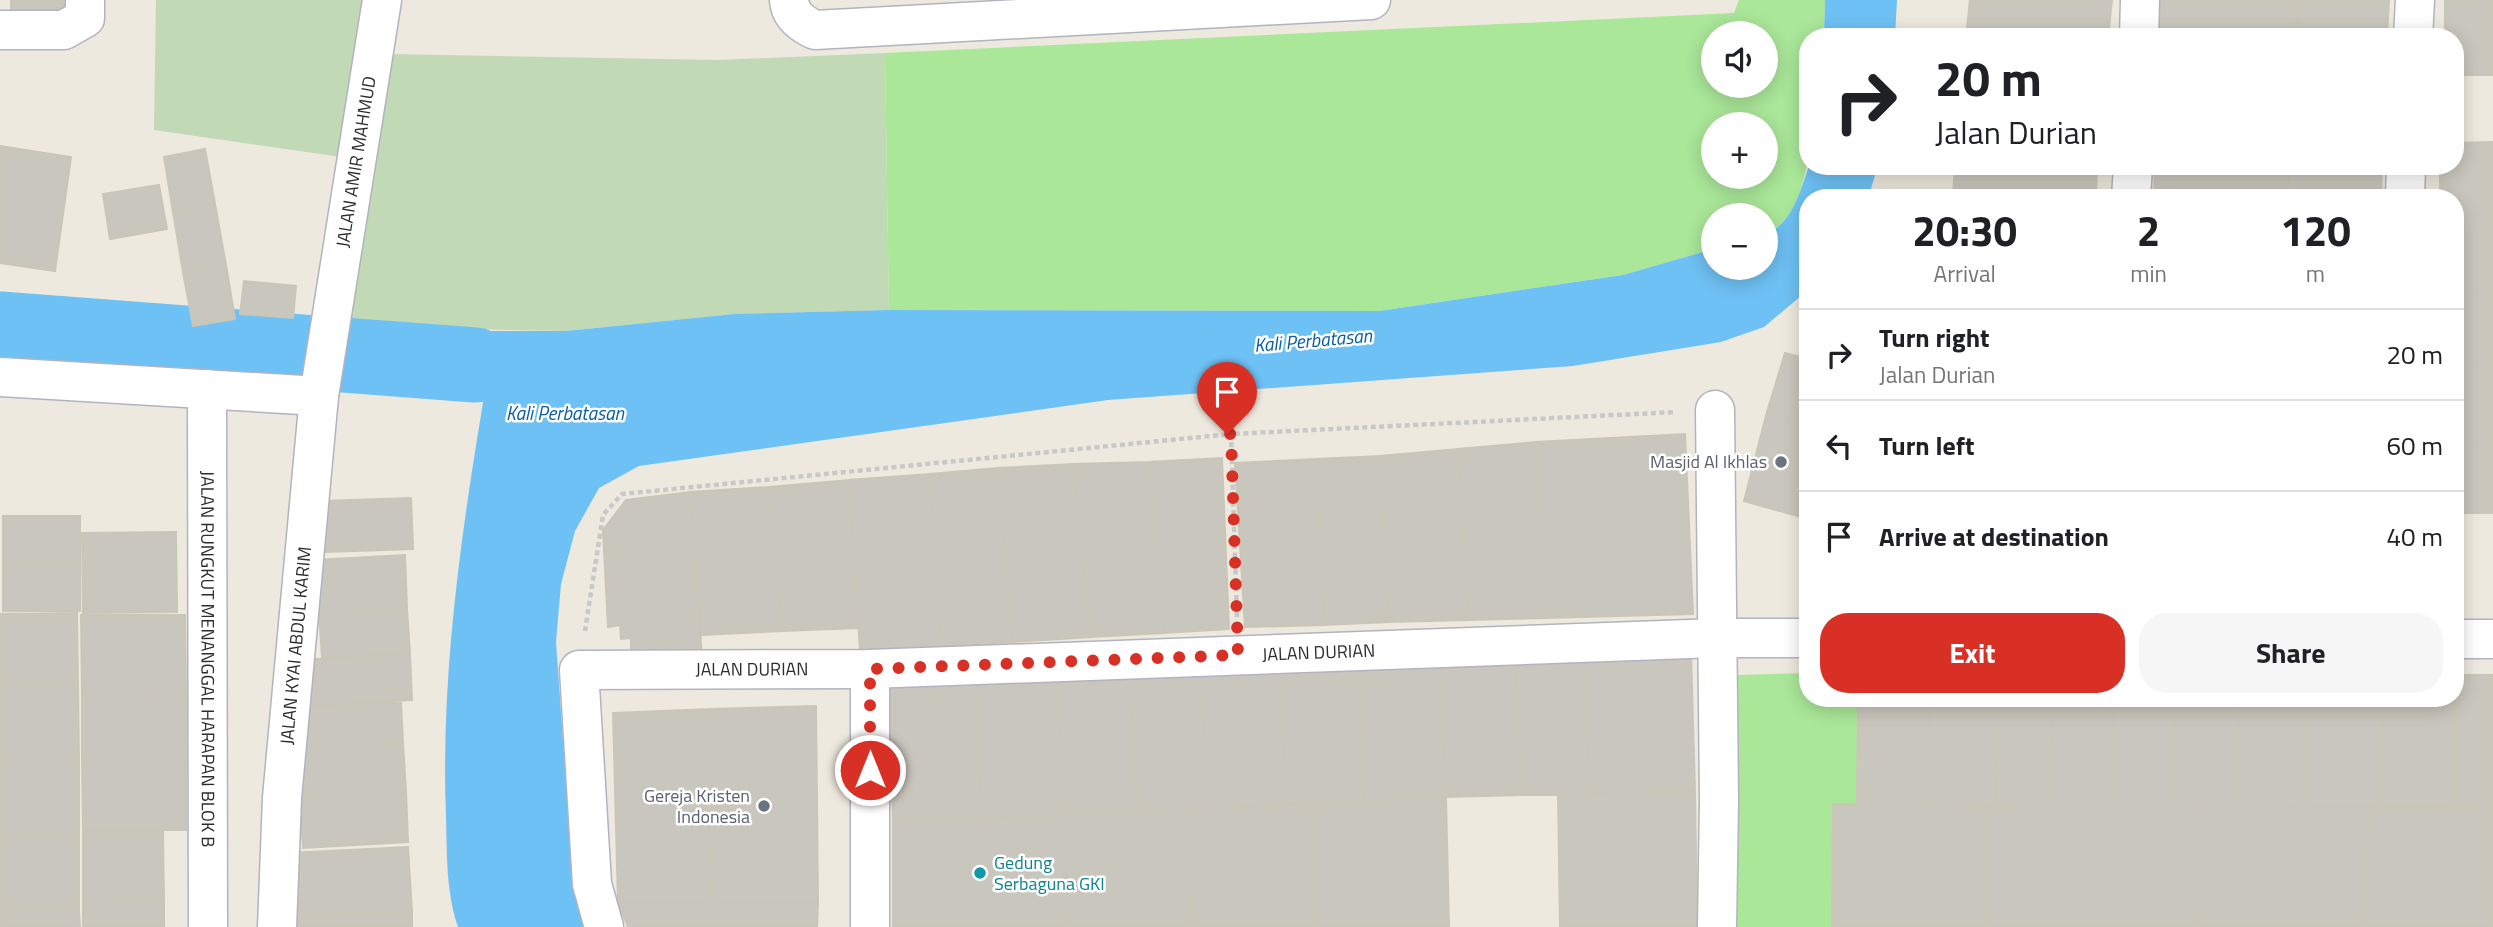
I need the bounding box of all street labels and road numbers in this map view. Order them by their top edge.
street label: JALAN AMIR MAHMUD [329,74,383,249]
street label: JALAN RUNGKUT MENANGGAL HARAPAN BLOK B [194,471,222,847]
street label: JALAN KYAI ABDUL KARIM [273,545,318,746]
street label: JALAN DURIAN [1262,637,1376,668]
street label: JALAN DURIAN [695,655,809,683]

